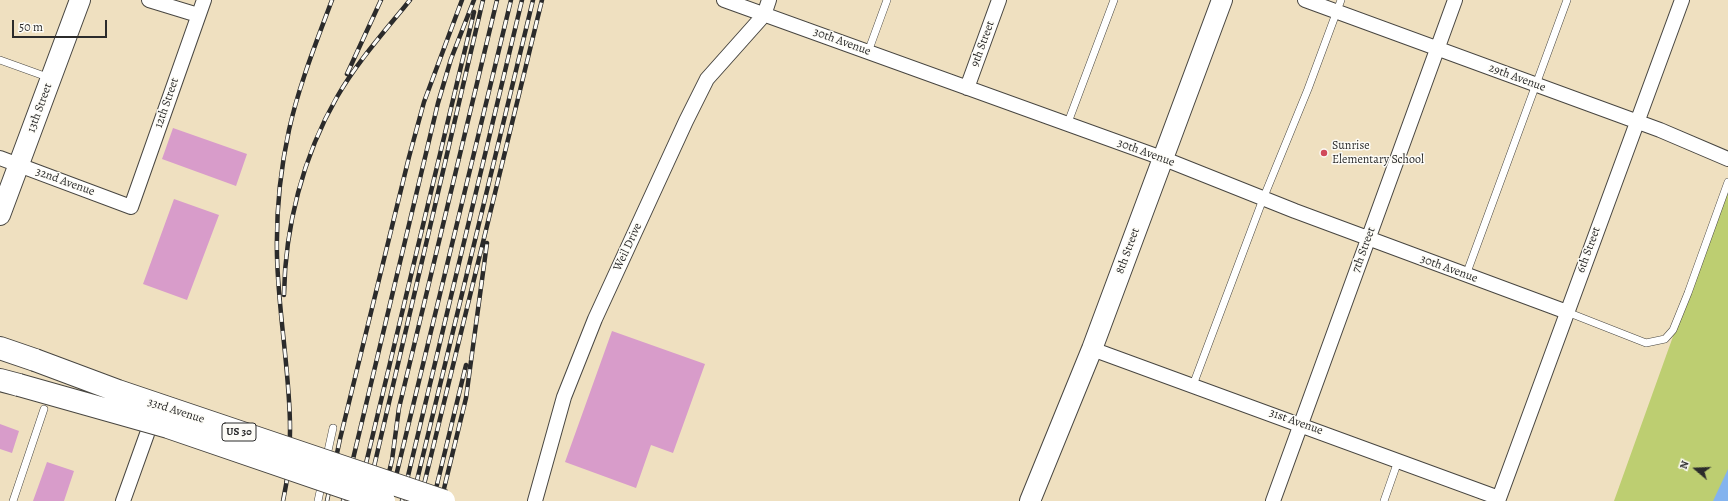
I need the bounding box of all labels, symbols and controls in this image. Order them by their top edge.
scale bar [14,12,109,38]
text: 50 m [19,19,43,35]
street label: 9th Street [968,19,998,69]
street label: 30th Avenue [811,25,873,59]
street label: 29th Avenue [1487,61,1547,95]
street label: 12th Street [152,76,182,130]
street label: 13th Street [24,81,56,135]
street label: 30th Avenue [1115,136,1177,170]
place label: Sunrise Elementary School [1332,139,1424,167]
marker: Sunrise Elementary School [1319,148,1329,158]
street label: 32nd Avenue [33,165,97,199]
street label: Weil Drive [611,221,645,273]
street label: 7th Street [1349,225,1379,275]
street label: 6th Street [1574,225,1604,275]
street label: 8th Street [1113,226,1143,276]
street label: 30th Avenue [1418,252,1480,286]
street label: 33rd Avenue [146,395,206,427]
street label: 31st Avenue [1267,406,1325,438]
road number: US 30 [222,423,256,441]
north arrow [1676,449,1716,489]
text: N [1676,459,1693,471]

